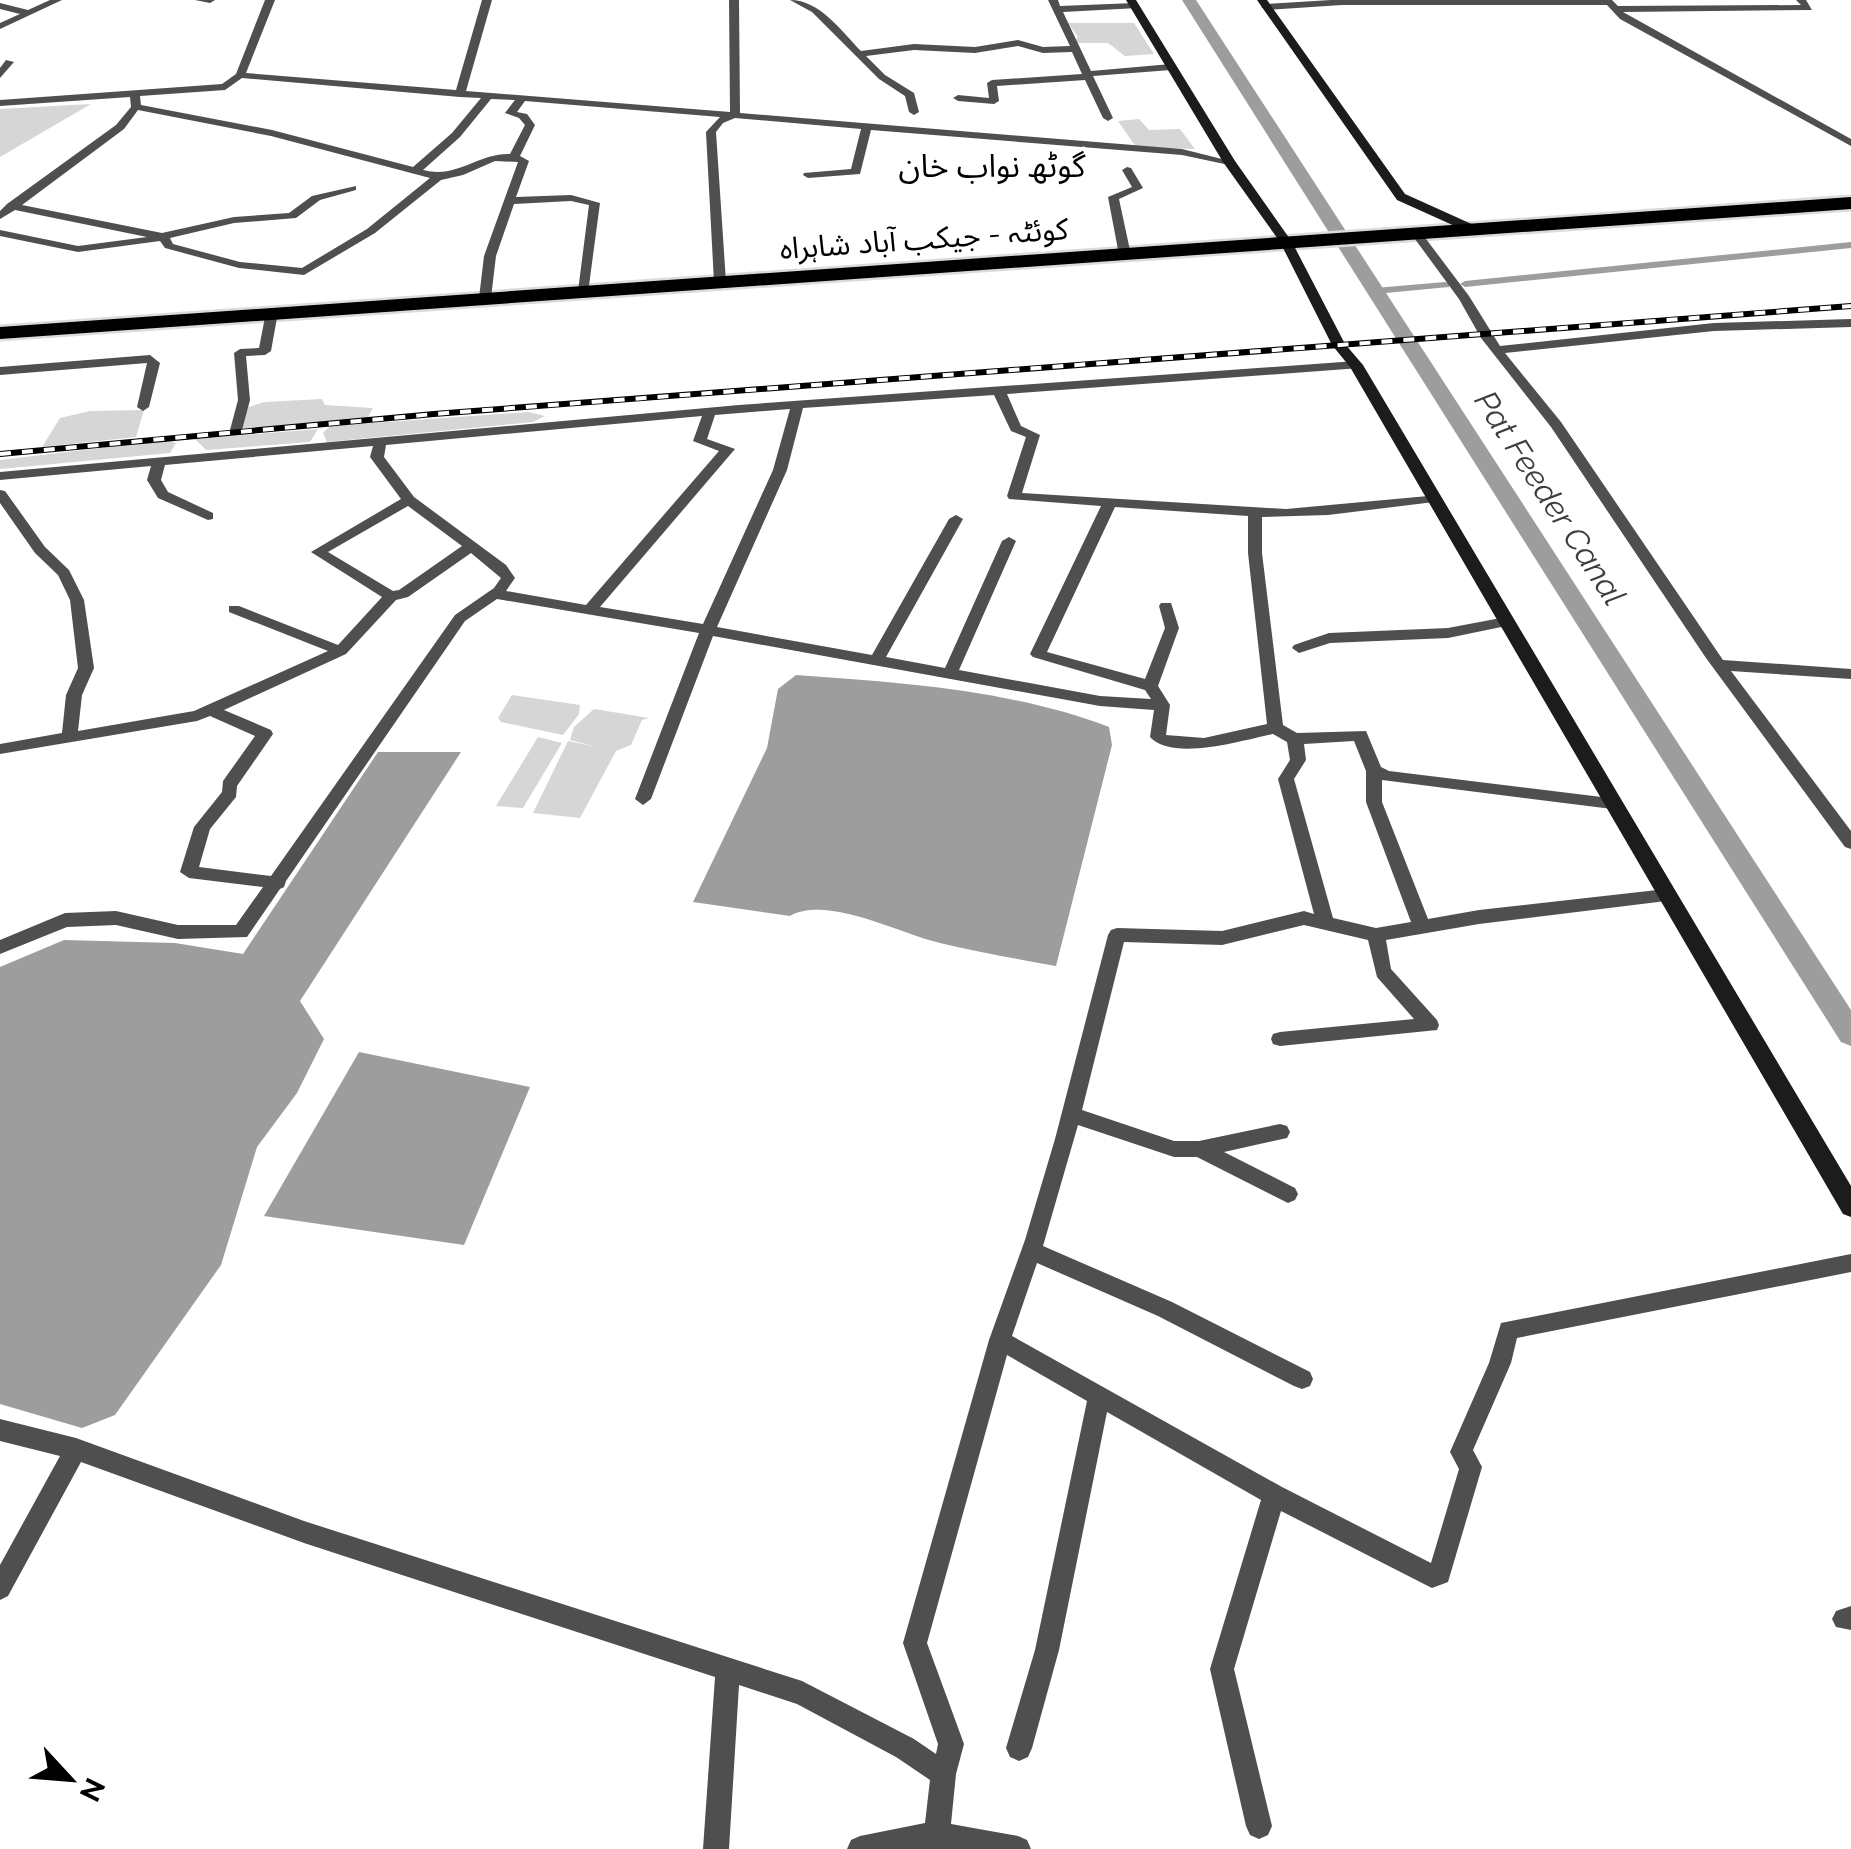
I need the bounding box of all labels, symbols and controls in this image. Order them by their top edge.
district label: گوٹھ نواب خان [898,147,1086,185]
street label: کوئٹہ - جیکب آباد شاہراہ [778,211,1070,266]
water label: Pat Feeder Canal [1467,384,1633,612]
north arrow [20,1729,120,1829]
text: N [73,1773,112,1807]

